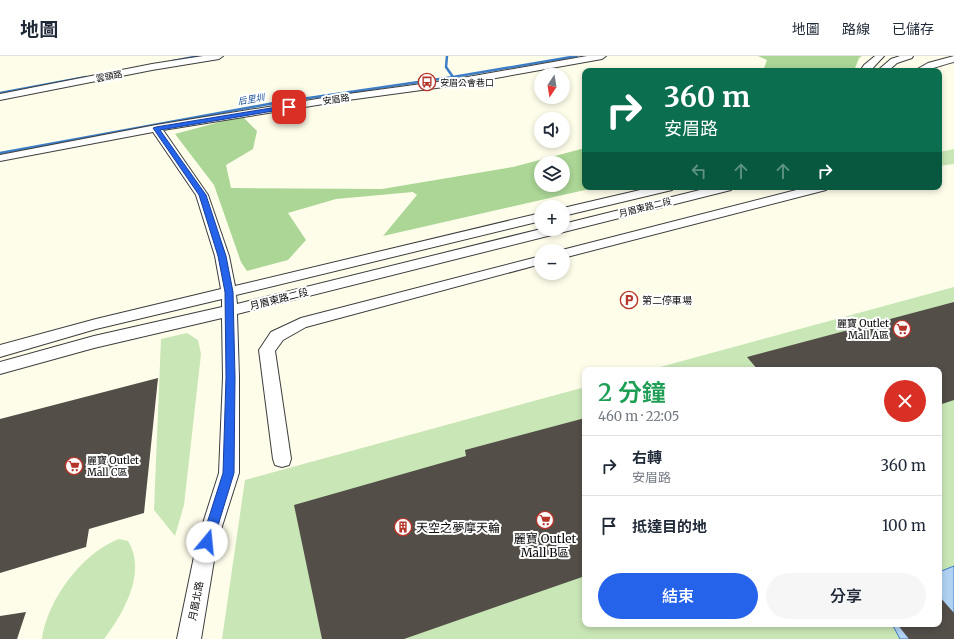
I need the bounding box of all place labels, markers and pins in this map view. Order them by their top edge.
bus stop icon: 安眉公會巷口 [417,72,437,92]
place label: 安眉公會巷口 [440,77,494,88]
pin [272,90,306,124]
parking icon: 第二停車場 [619,290,639,310]
place label: 第二停車場 [642,294,692,307]
place label: 麗寶 Outlet Mall A區 [837,317,889,342]
supermarket icon: 麗寶 Outlet Mall A區 [892,319,912,339]
place label: 麗寶 Outlet Mall C區 [87,454,139,479]
supermarket icon: 麗寶 Outlet Mall C區 [64,456,84,476]
supermarket icon: 麗寶 Outlet Mall B區 [535,510,555,530]
building icon: 天空之夢摩天輪 [393,517,413,537]
place label: 天空之夢摩天輪 [416,520,500,535]
place label: 麗寶 Outlet Mall B區 [514,531,577,560]

